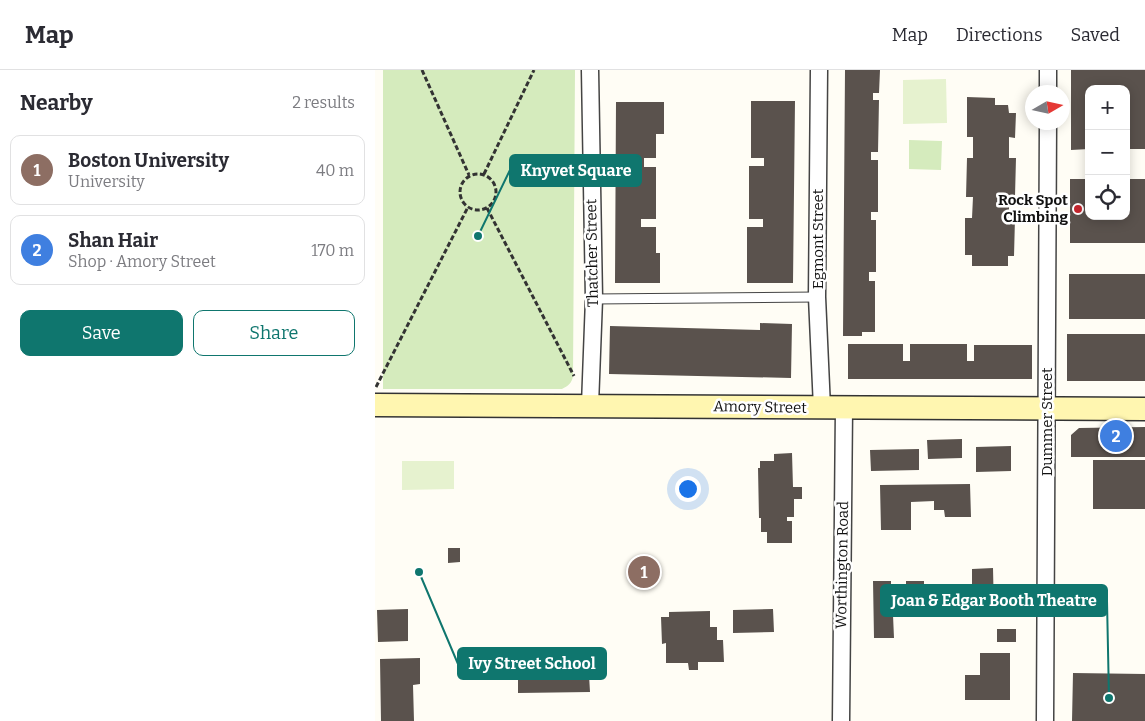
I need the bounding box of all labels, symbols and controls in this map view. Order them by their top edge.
text: Map [25,21,74,49]
text: Map [892,24,928,46]
text: Directions [956,24,1043,46]
text: Saved [1071,24,1120,46]
north arrow [1025,85,1070,130]
map controls [1085,85,1130,220]
button: + [1085,85,1130,130]
text: Nearby [20,90,93,116]
text: 2 results [292,93,355,112]
button: − [1085,130,1130,175]
text: Boston University [68,149,229,172]
callout: Knyvet Square [510,155,641,186]
text: 1 [34,161,40,180]
text: 40 m [316,161,354,180]
text: Knyvet Square [521,161,632,180]
text: University [68,172,145,191]
button: locate [1085,175,1130,220]
street label: Egmont Street [809,188,827,289]
place label: Rock Spot Climbing [998,191,1068,226]
street label: Thatcher Street [582,198,602,307]
marker: Rock Spot Climbing [1072,203,1084,215]
text: Shan Hair [68,229,158,252]
text: 2 [32,241,42,260]
text: 170 m [311,241,354,260]
text: Shop · Amory Street [68,252,216,271]
button: Save [20,310,183,356]
button: Share [193,310,355,356]
street label: Dummer Street [1038,367,1056,476]
street label: Amory Street [713,397,807,417]
pin: 2 [1100,417,1132,455]
your location [675,476,701,502]
street label: Worthington Road [832,501,852,629]
pin: 1 [628,553,660,591]
callout: Joan & Edgar Booth Theatre [881,585,1107,616]
text: Joan & Edgar Booth Theatre [890,591,1097,610]
callout: Ivy Street School [458,648,606,679]
text: Ivy Street School [468,654,596,673]

